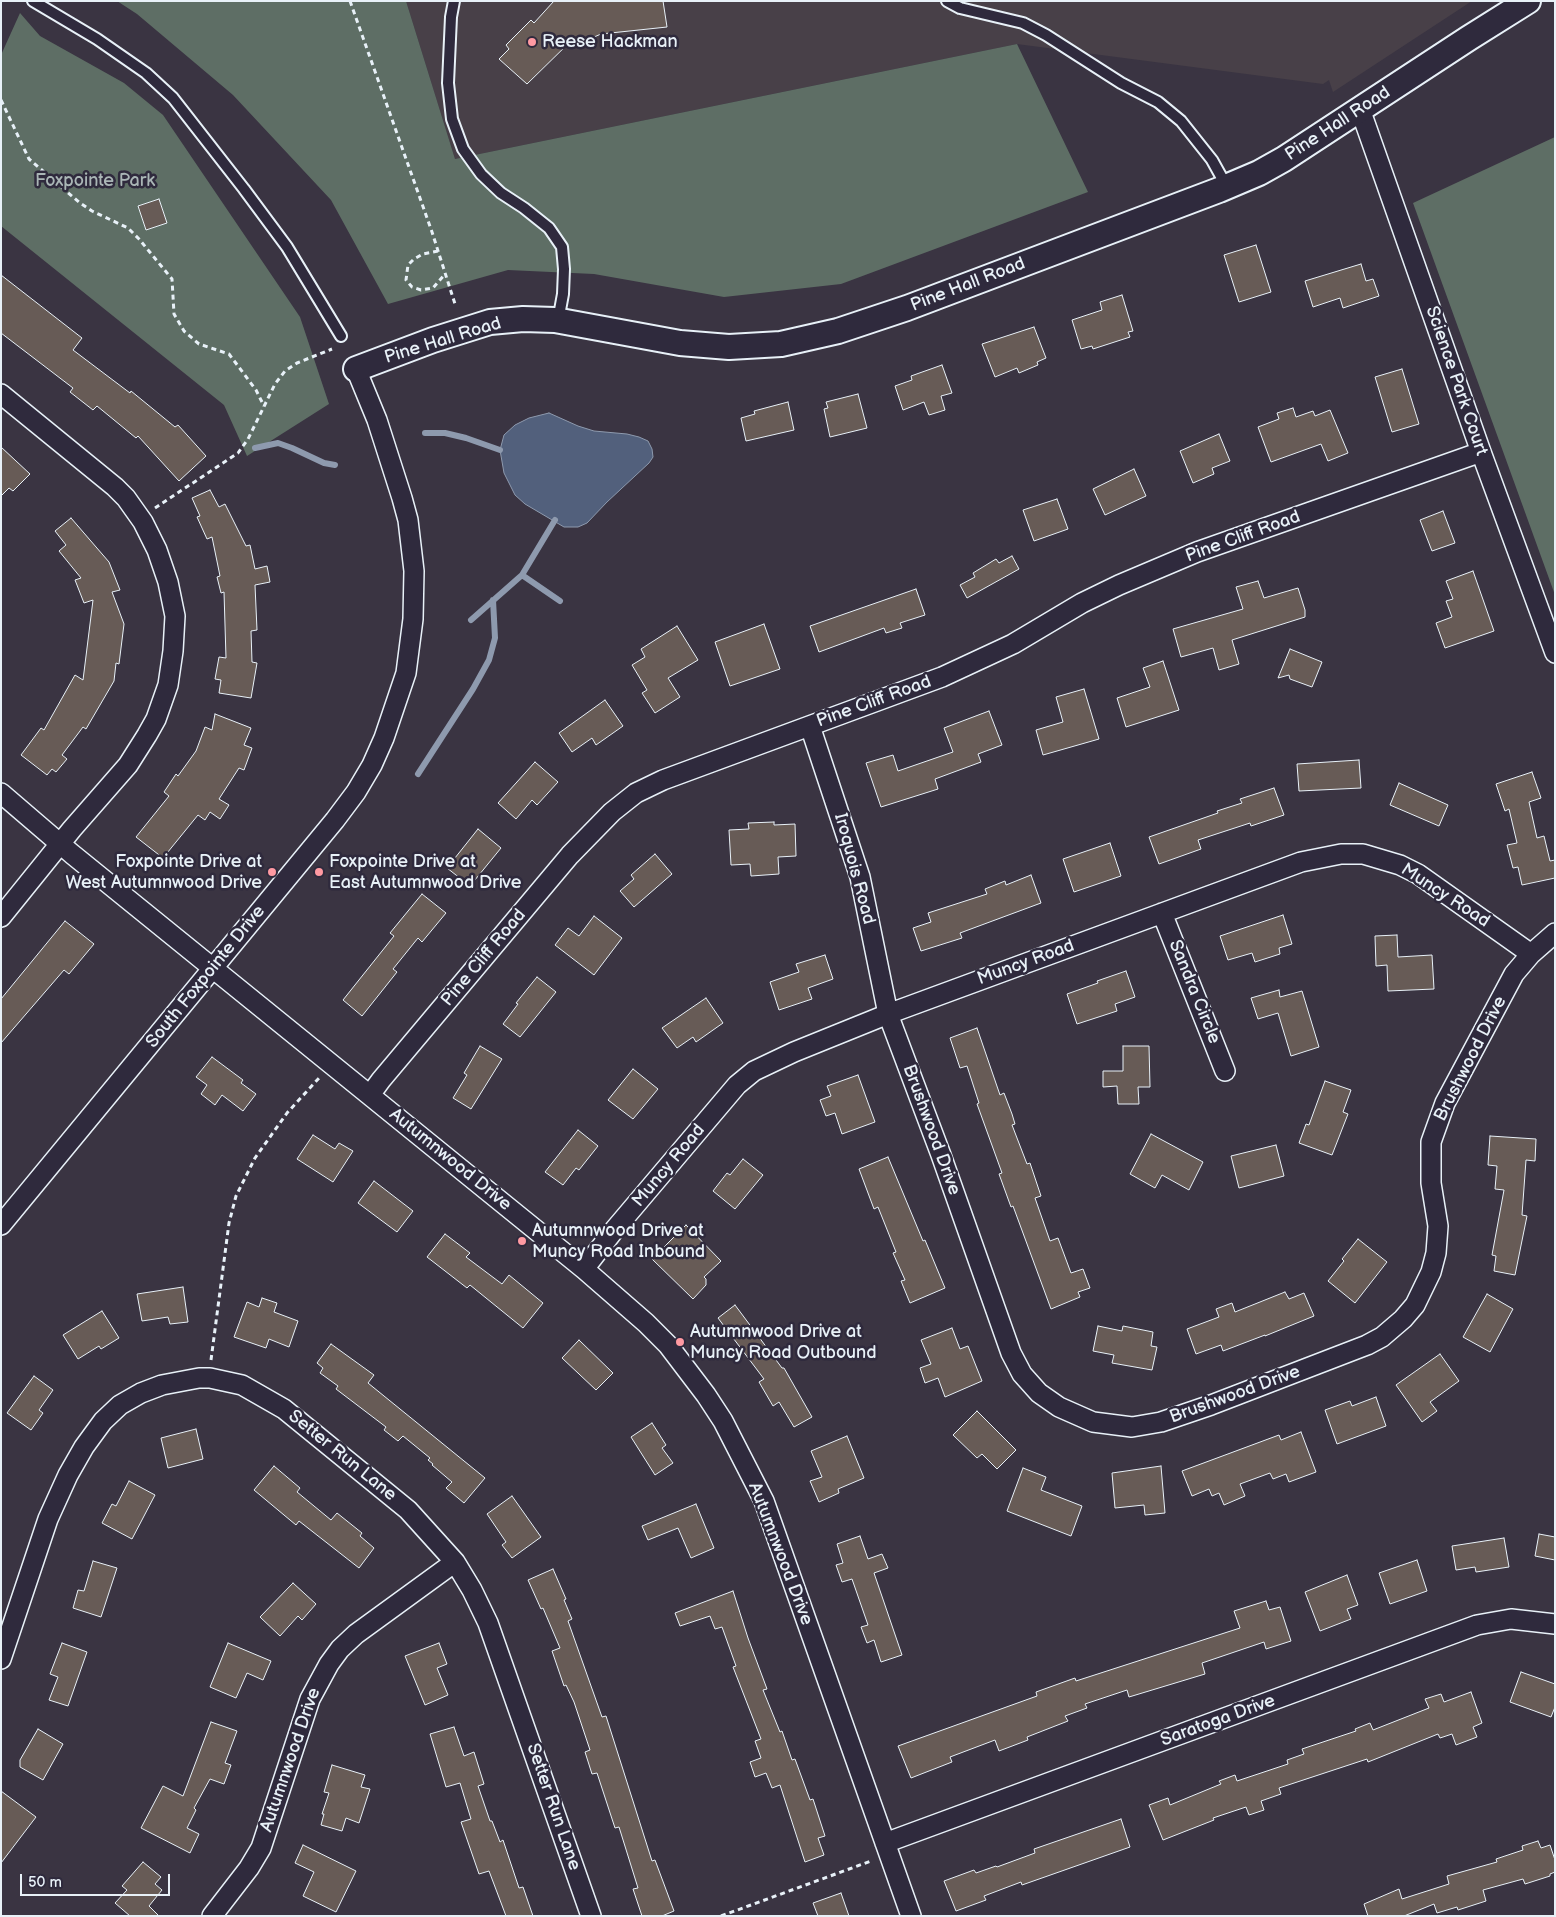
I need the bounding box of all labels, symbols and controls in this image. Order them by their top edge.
place label: Reese Hackman [542,31,678,53]
marker: Reese Hackman [526,36,538,48]
street label: Pine Hall Road [1281,82,1395,166]
park label: Foxpointe Park [35,170,155,192]
street label: Pine Hall Road [908,253,1028,317]
street label: Science Park Court [1420,303,1492,459]
street label: Pine Hall Road [382,313,504,369]
street label: Pine Cliff Road [1183,506,1303,568]
street label: Pine Cliff Road [814,671,934,733]
street label: Iroquois Road [829,811,879,927]
place label: Foxpointe Drive at West Autumnwood Drive [66,851,262,894]
place label: Foxpointe Drive at East Autumnwood Drive [329,851,521,894]
street label: Muncy Road [1396,859,1494,933]
marker: Foxpointe Drive at West Autumnwood Drive [266,866,278,878]
marker: Foxpointe Drive at East Autumnwood Drive [313,866,325,878]
street label: South Foxpointe Drive [142,901,270,1053]
street label: Pine Cliff Road [437,905,531,1011]
street label: Muncy Road [975,935,1077,991]
street label: Sandra Circle [1163,937,1225,1047]
street label: Brushwood Drive [1430,993,1512,1125]
street label: Brushwood Drive [897,1062,965,1198]
street label: Autumnwood Drive [384,1104,516,1216]
street label: Muncy Road [628,1120,710,1212]
place label: Autumnwood Drive at Muncy Road Inbound [532,1220,705,1262]
marker: Autumnwood Drive at Muncy Road Inbound [516,1235,528,1247]
place label: Autumnwood Drive at Muncy Road Outbound [690,1321,876,1364]
marker: Autumnwood Drive at Muncy Road Outbound [674,1336,686,1348]
street label: Brushwood Drive [1167,1361,1303,1429]
street label: Setter Run Lane [284,1406,400,1506]
street label: Autumnwood Drive [743,1480,817,1628]
street label: Autumnwood Drive [256,1685,326,1835]
street label: Saratoga Drive [1158,1690,1278,1752]
street label: Setter Run Lane [521,1741,585,1873]
scale bar [22,1864,172,1896]
text: 50 m [28,1873,62,1892]

